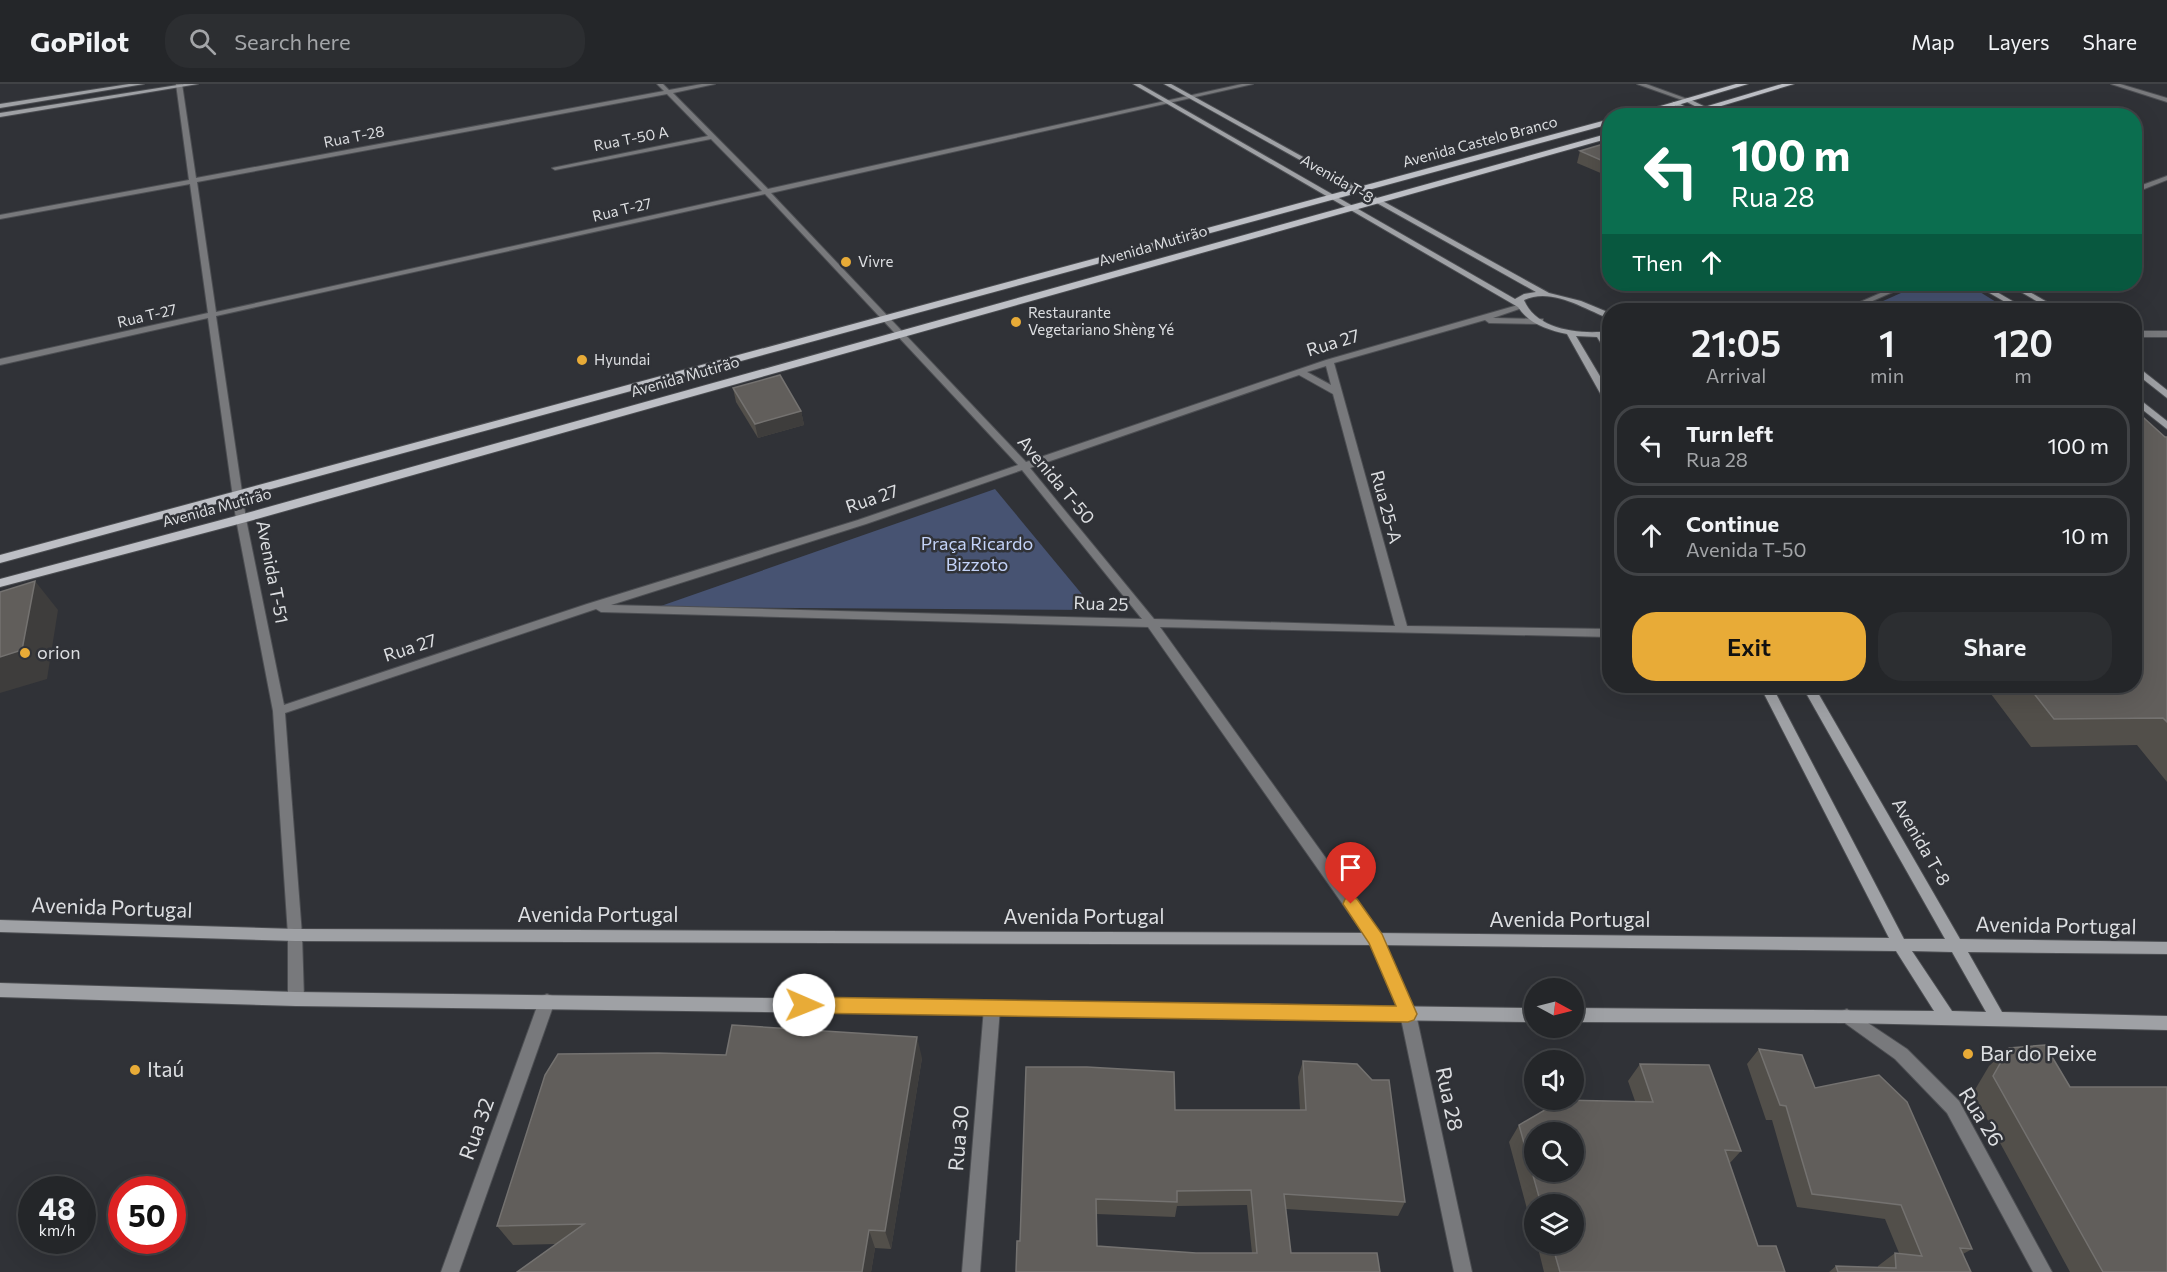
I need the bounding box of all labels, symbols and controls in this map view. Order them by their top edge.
search box [165,14,585,68]
text: GoPilot [30,24,129,58]
icon: search [186,25,219,58]
text: Search here [234,28,351,55]
text: Map [1911,29,1955,54]
text: Layers [1988,29,2050,54]
text: Share [2083,29,2137,54]
street label: Avenida Castelo Branco [1400,112,1559,170]
street label: Rua T-28 [322,121,386,151]
street label: Rua T-50 A [592,122,670,154]
text: 100 m [1731,128,1851,180]
icon: left [1632,132,1710,210]
street label: Avenida T-8 [1298,150,1377,206]
text: Rua 28 [1731,180,1815,213]
street label: Rua T-27 [590,193,653,225]
street label: Avenida Mutirão [1096,221,1209,269]
icon: ahead [1695,246,1728,279]
text: Then [1632,249,1683,276]
place label: Vivre [858,252,894,270]
marker: Vivre [839,255,853,269]
street label: Rua T-27 [115,299,178,331]
place label: Restaurante Vegetariano Shèng Yé [1028,303,1174,338]
marker: Restaurante Vegetariano Shèng Yé [1009,315,1023,329]
text: 21:05 [1691,320,1781,364]
text: 1 [1879,320,1895,364]
text: 120 [1993,320,2053,364]
street label: Rua 27 [1304,324,1362,361]
place label: Hyundai [594,350,650,368]
street label: Avenida Mutirão [628,352,741,400]
marker: Hyundai [575,353,589,367]
text: Arrival [1706,363,1766,387]
text: min [1870,363,1904,387]
text: m [2014,363,2032,387]
text: Turn left [1686,420,1773,447]
icon: left [1635,429,1668,462]
street label: Avenida T-50 [1013,431,1100,528]
text: 100 m [2047,432,2109,459]
text: Rua 28 [1686,447,1748,471]
street label: Rua 25-A [1367,468,1407,546]
street label: Rua 27 [842,479,901,517]
street label: Avenida Mutirão [160,484,273,530]
text: Continue [1686,510,1779,537]
street label: Avenida T-51 [252,518,294,625]
icon: ahead [1635,519,1668,552]
text: 10 m [2062,522,2109,549]
park label: Praça Ricardo Bizzoto [921,532,1033,575]
text: Avenida T-50 [1686,537,1807,561]
street label: Rua 25 [1073,591,1129,615]
button: Exit [1632,612,1866,681]
button: Share [1878,612,2112,681]
street label: Rua 27 [380,628,439,666]
place label: orion [37,641,81,663]
marker: orion [18,646,32,660]
street label: Avenida T-8 [1888,794,1956,889]
pin [1325,842,1376,904]
icon: arrive [1334,851,1367,884]
street label: Avenida Portugal [31,891,193,922]
street label: Avenida Portugal [517,901,679,926]
street label: Avenida Portugal [1003,903,1165,928]
street label: Avenida Portugal [1489,906,1651,931]
street label: Avenida Portugal [1975,911,2137,938]
position arrow [772,973,836,1037]
north arrow [1524,978,1584,1038]
map controls [1524,978,1584,1254]
place label: Bar do Peixe [1980,1040,2097,1065]
marker: Bar do Peixe [1961,1047,1975,1061]
button: sound [1524,1050,1584,1110]
place label: Itaú [147,1056,184,1081]
marker: Itaú [128,1063,142,1077]
street label: Rua 28 [1431,1064,1469,1133]
street label: Rua 26 [1954,1082,2010,1150]
street label: Rua 32 [453,1094,498,1163]
street label: Rua 30 [942,1104,973,1172]
button: search [1524,1122,1584,1182]
speed limit sign: 50 [108,1176,186,1254]
text: 48 [39,1189,75,1226]
button: layers [1524,1194,1584,1254]
text: km/h [39,1221,75,1239]

